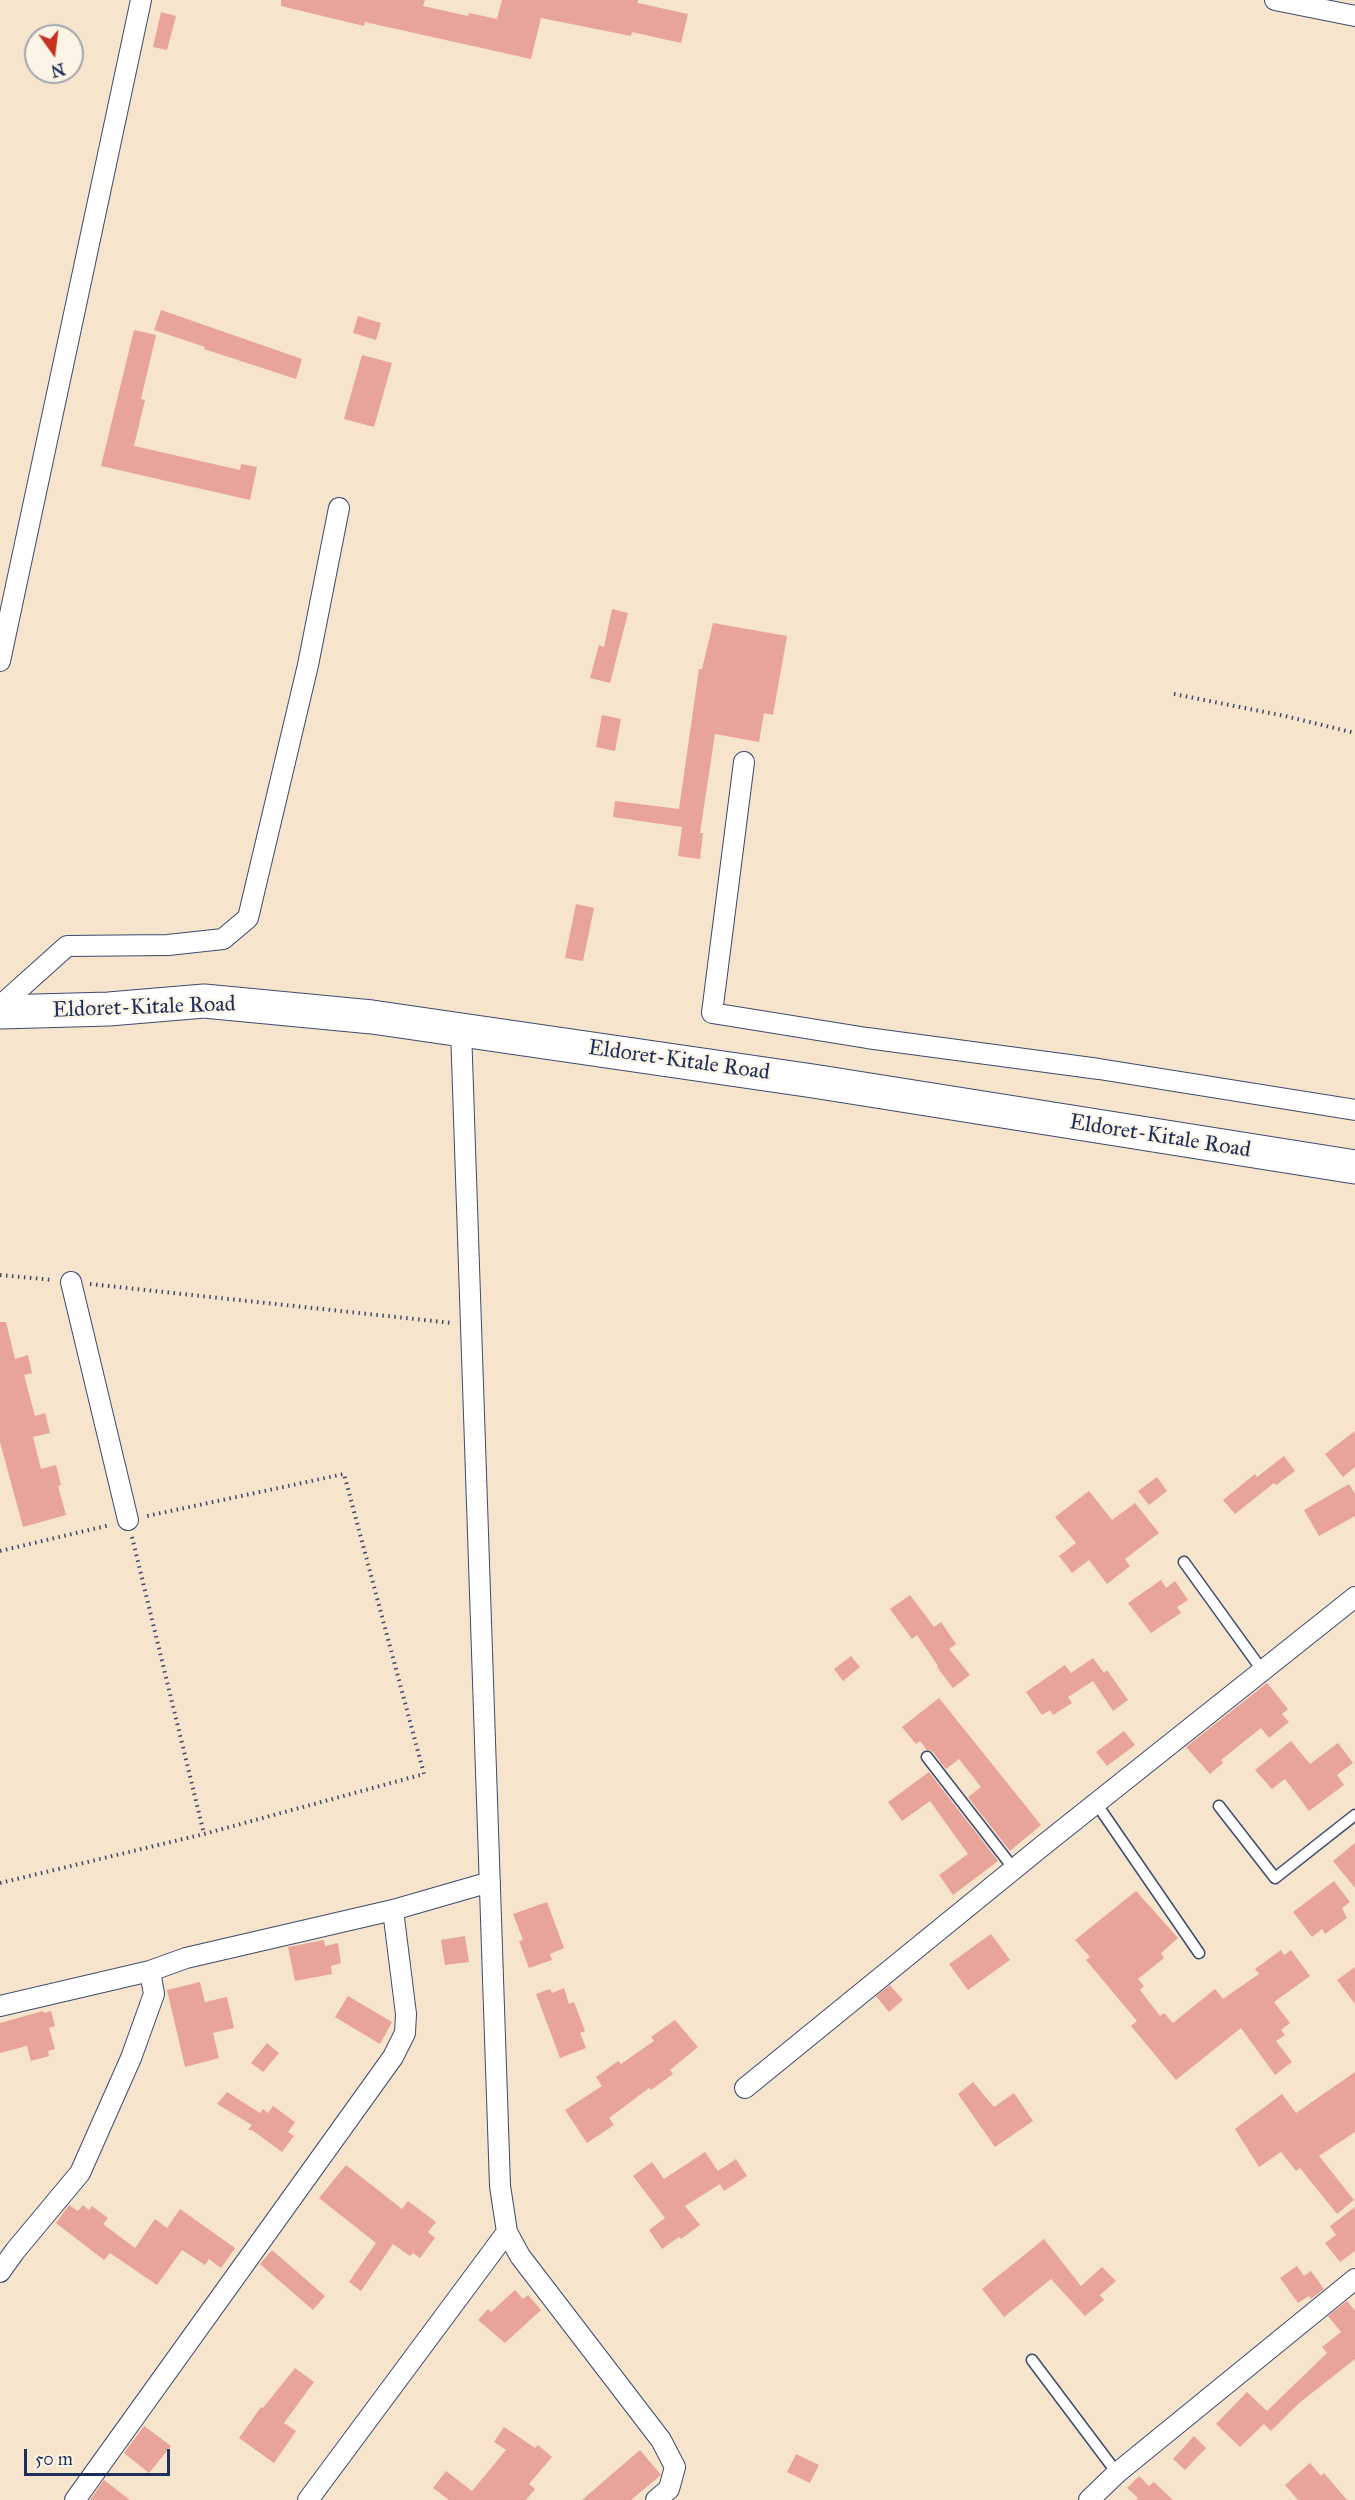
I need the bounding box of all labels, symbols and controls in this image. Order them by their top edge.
north arrow [24,24,84,84]
text: N [49,59,67,81]
street label: Eldoret-Kitale Road [52,992,236,1024]
street label: Eldoret-Kitale Road [586,1035,772,1087]
street label: Eldoret-Kitale Road [1067,1110,1253,1164]
scale bar [27,2437,172,2475]
text: 50 m [35,2448,73,2470]

